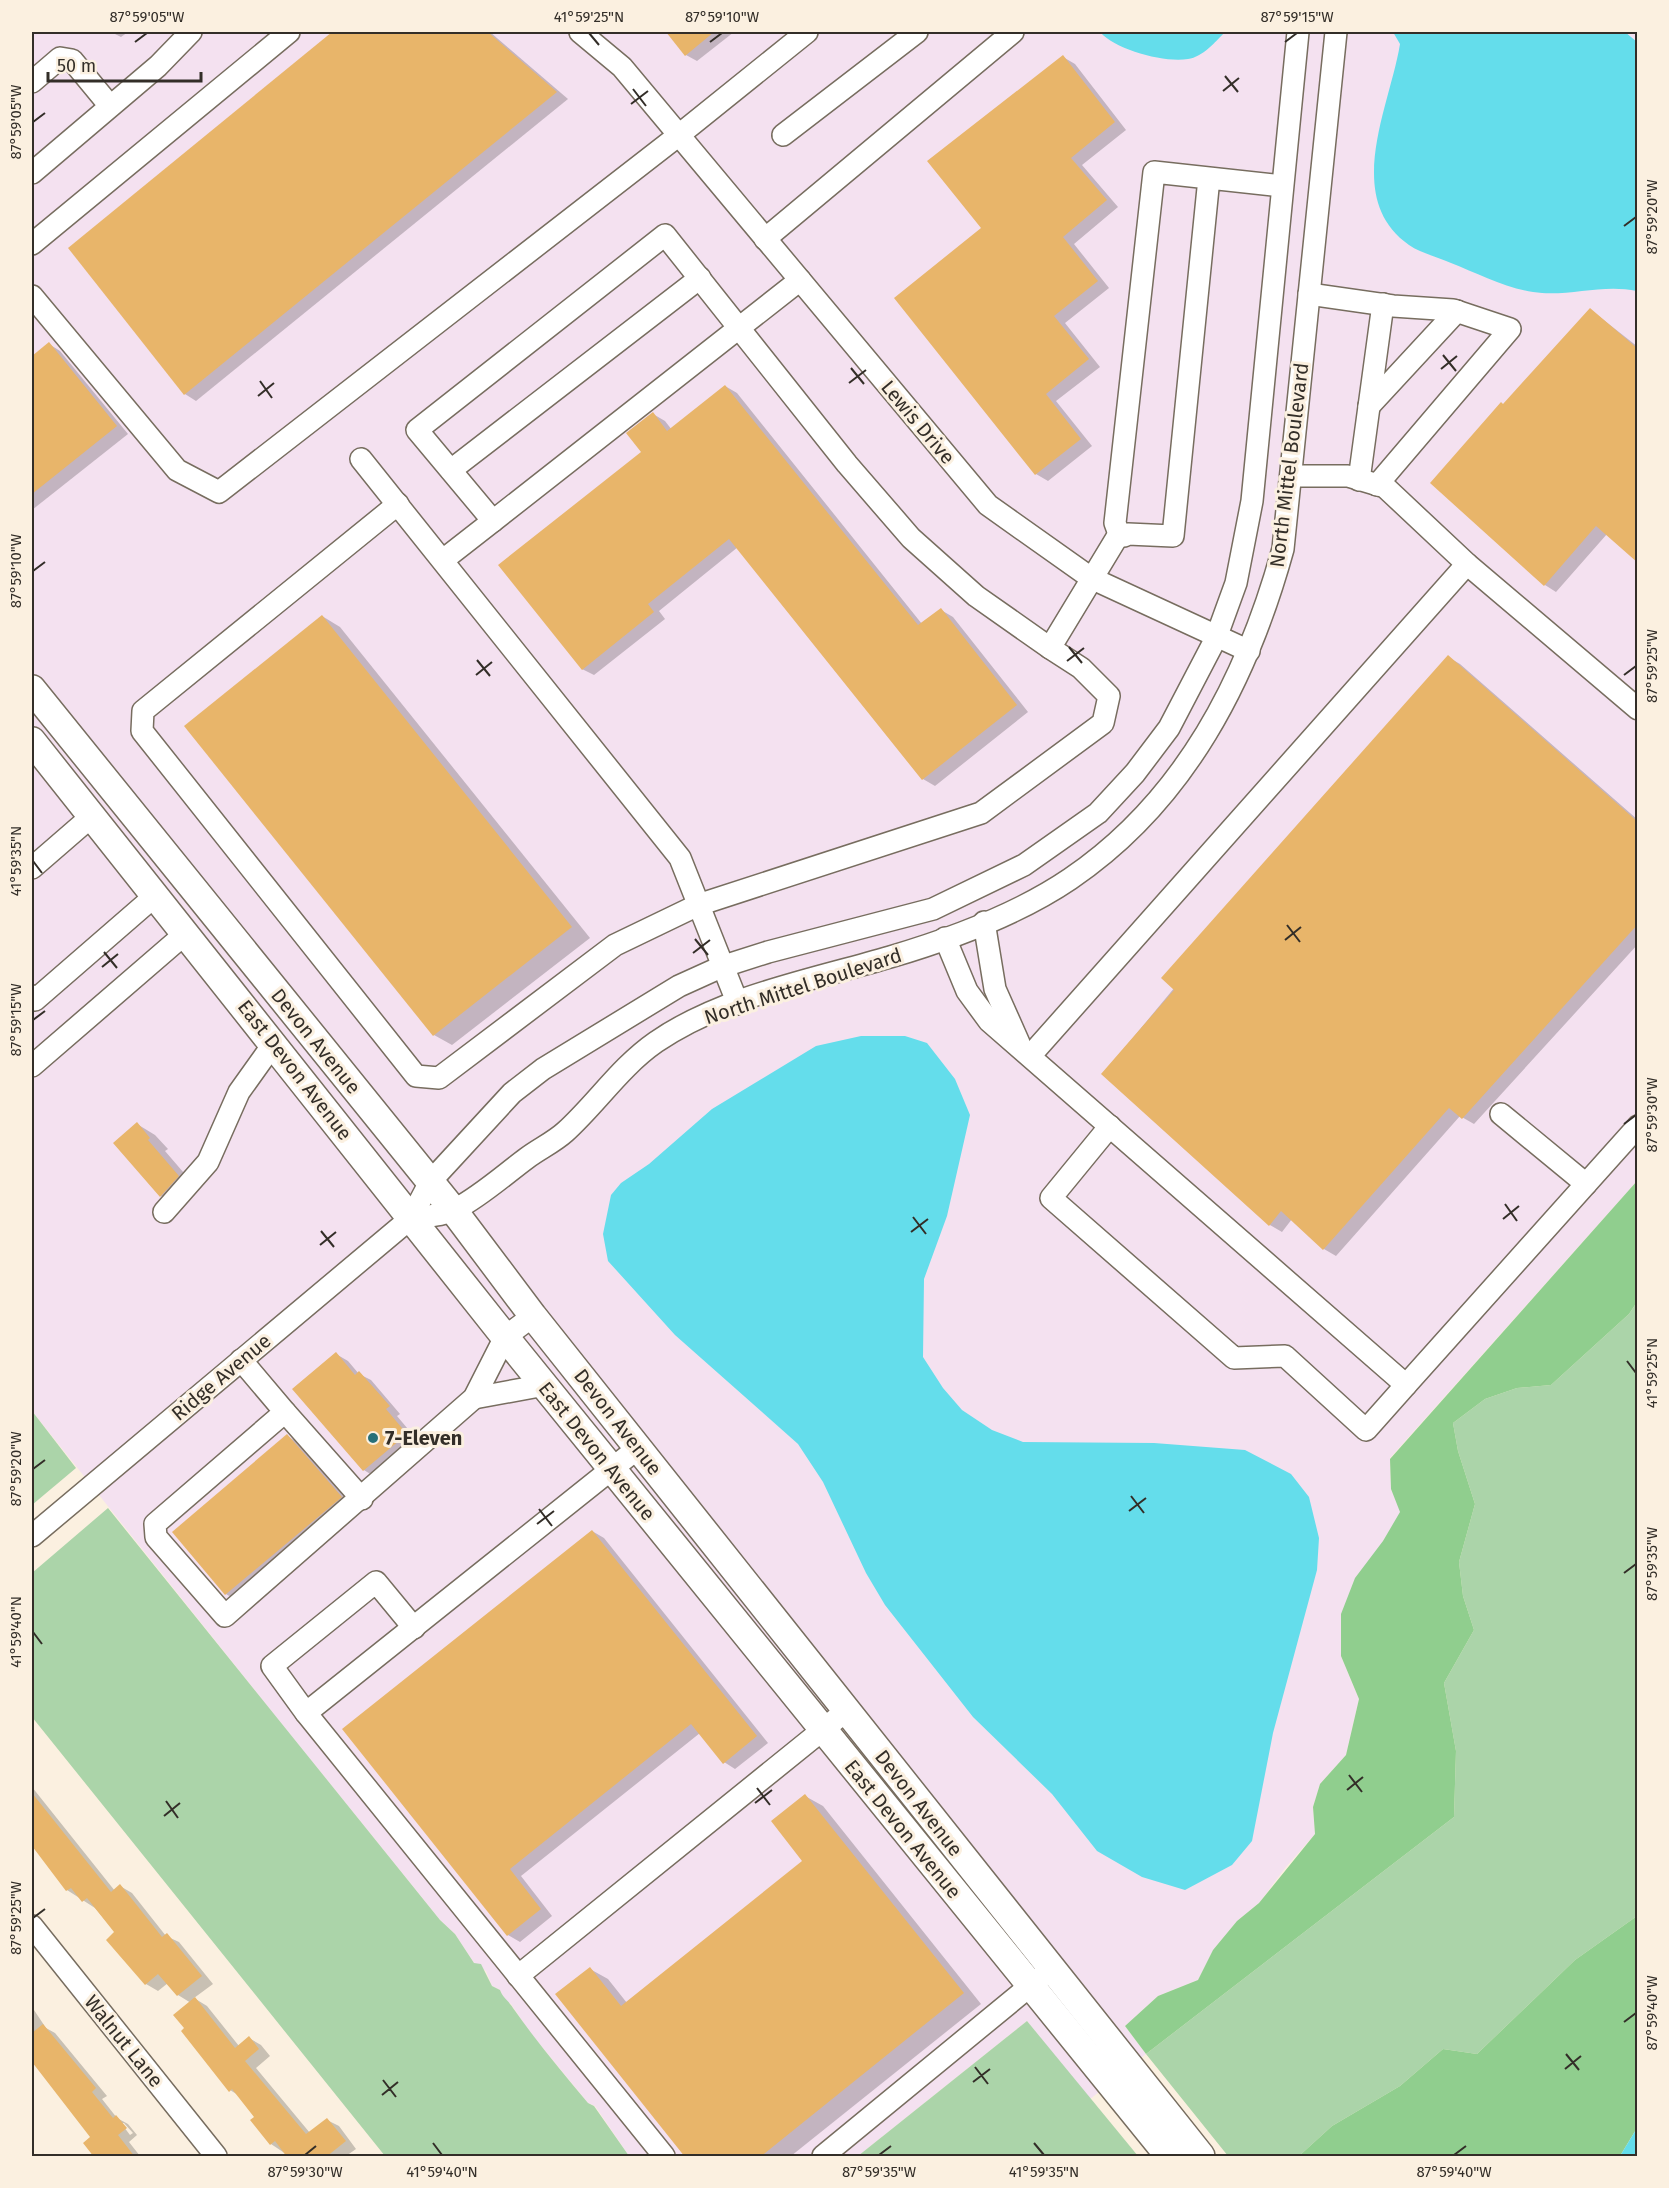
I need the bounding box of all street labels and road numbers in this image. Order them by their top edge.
street label: North Mittel Boulevard [1265,361,1313,569]
street label: Lewis Drive [876,375,960,469]
street label: North Mittel Boulevard [701,943,905,1029]
street label: Devon Avenue [266,983,366,1099]
street label: East Devon Avenue [233,995,357,1145]
street label: Ridge Avenue [166,1328,276,1426]
street label: Devon Avenue [569,1364,667,1480]
street label: East Devon Avenue [534,1377,660,1525]
street label: Devon Avenue [870,1745,968,1861]
street label: East Devon Avenue [840,1755,966,1903]
street label: Walnut Lane [80,1990,168,2092]

